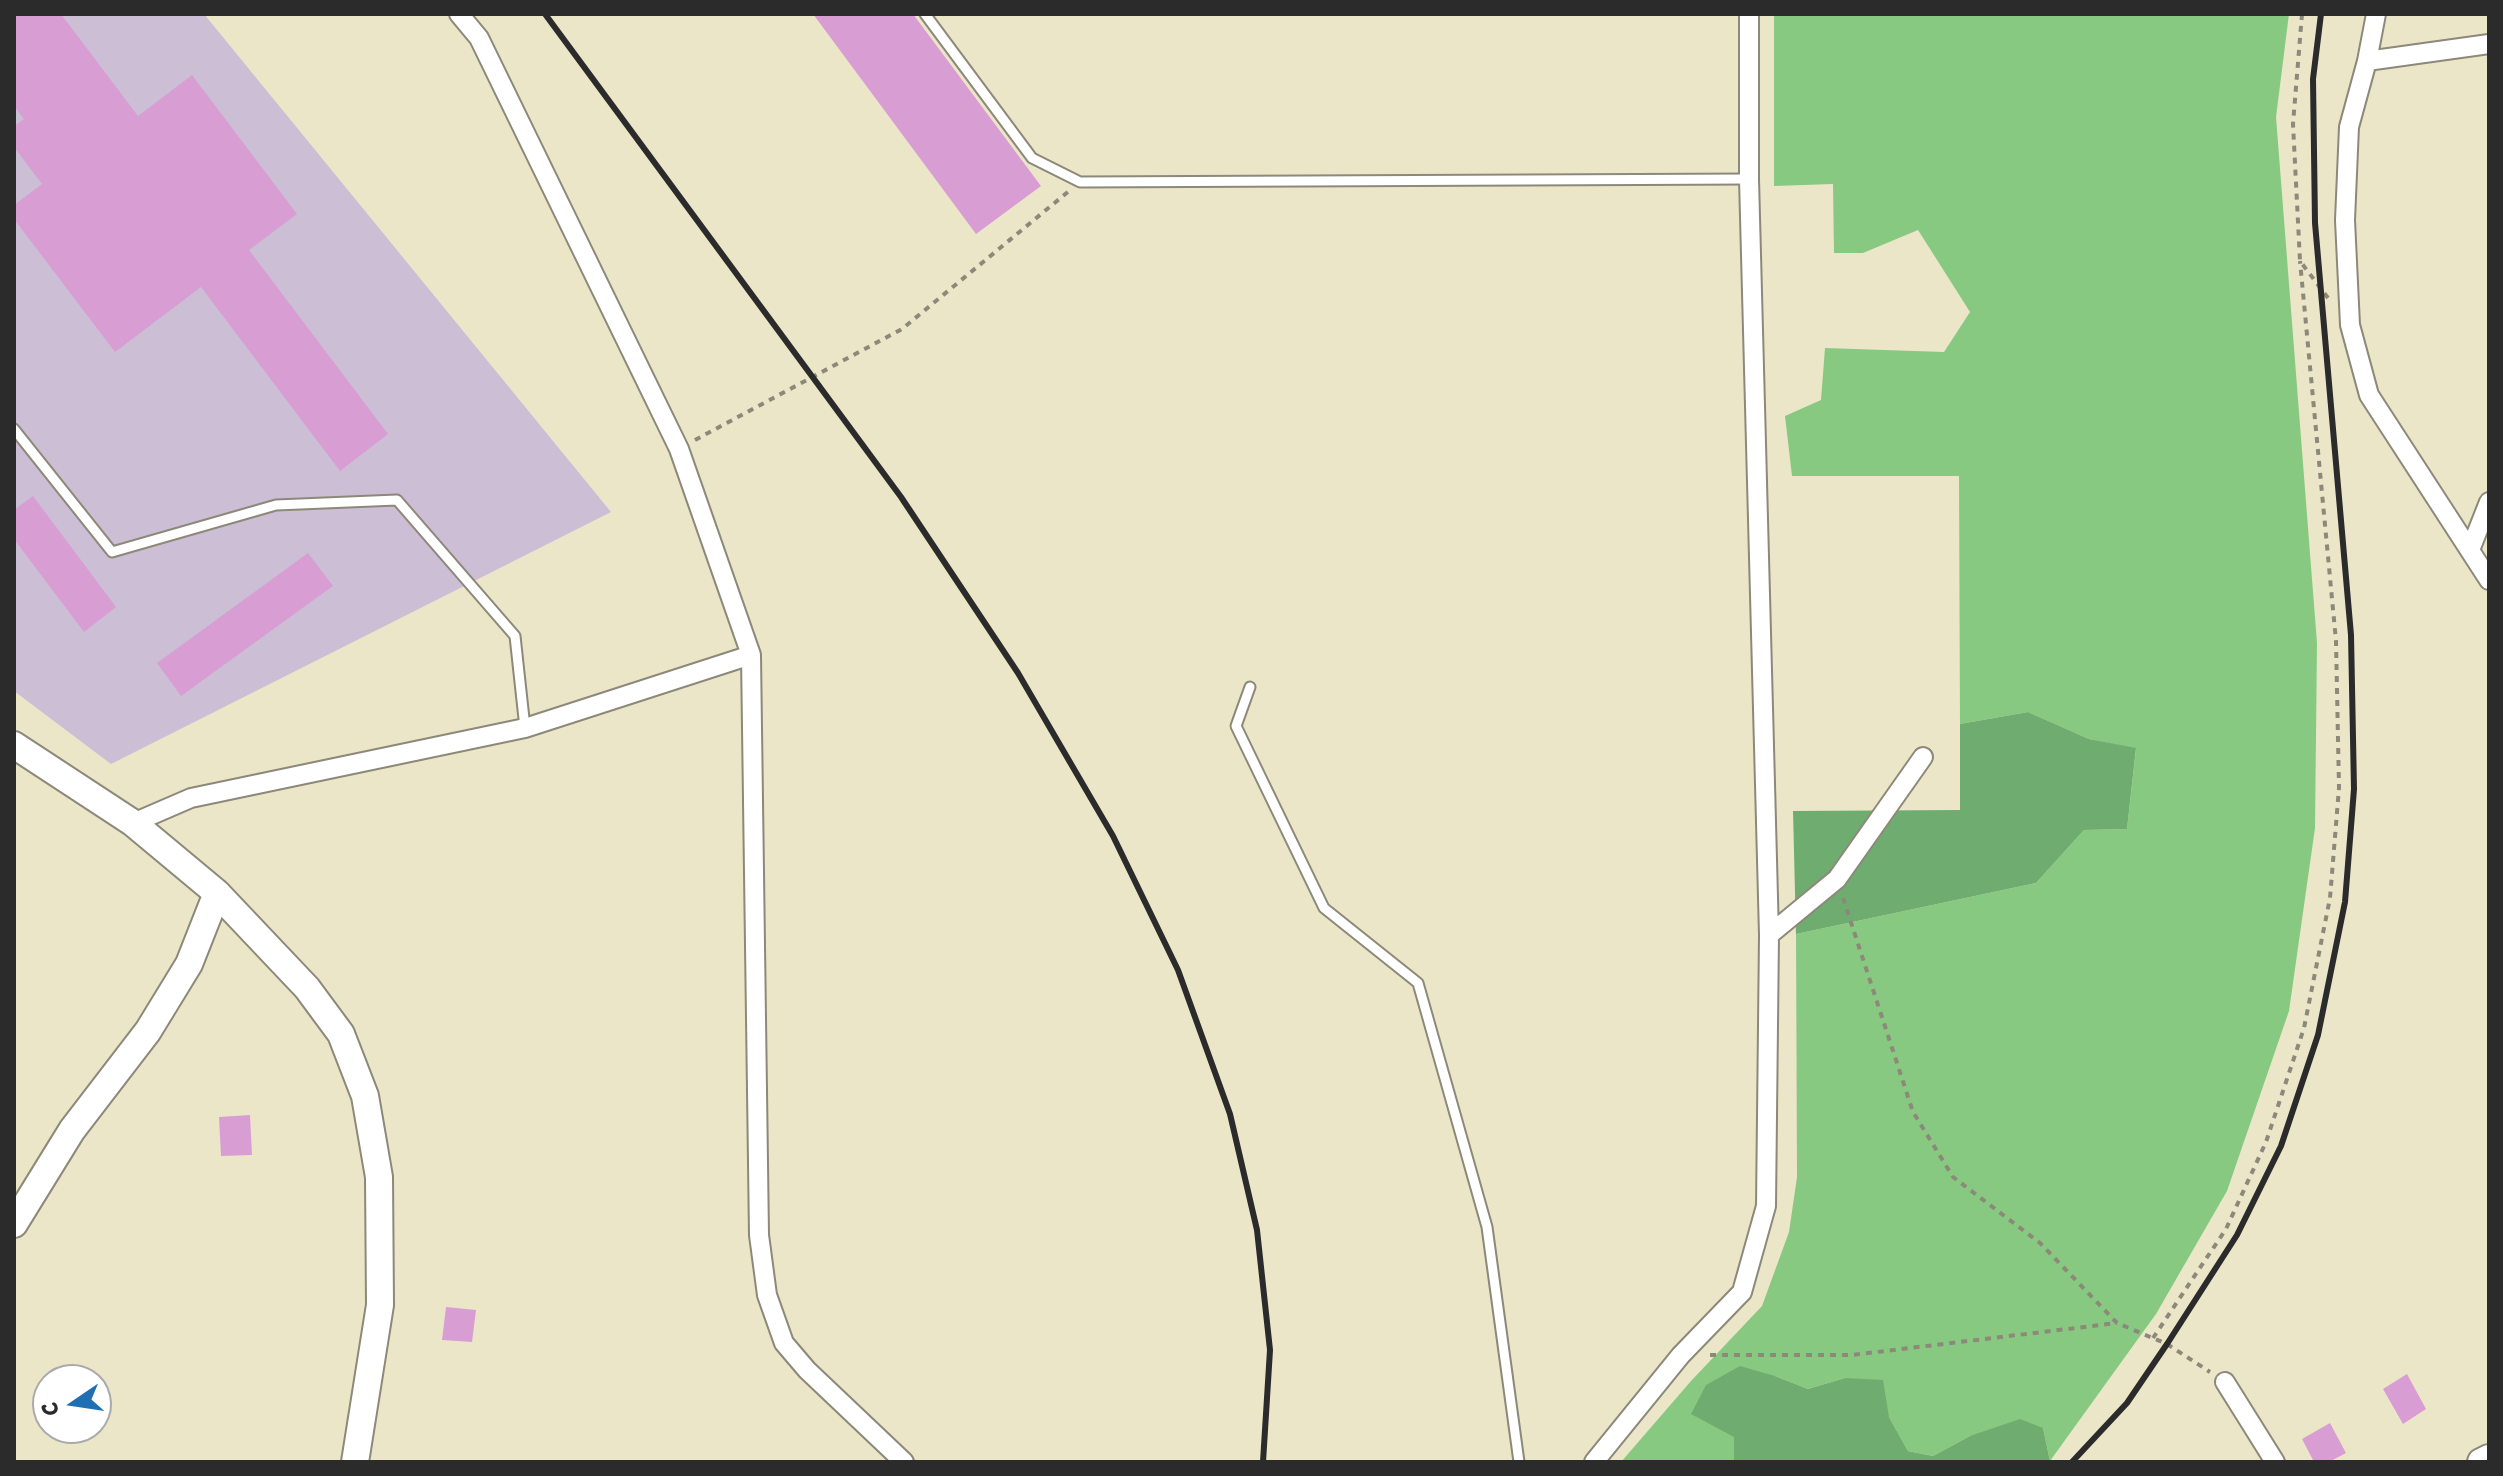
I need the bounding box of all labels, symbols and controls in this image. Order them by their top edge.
north arrow [32,1364,112,1444]
text: С [34,1399,66,1419]

